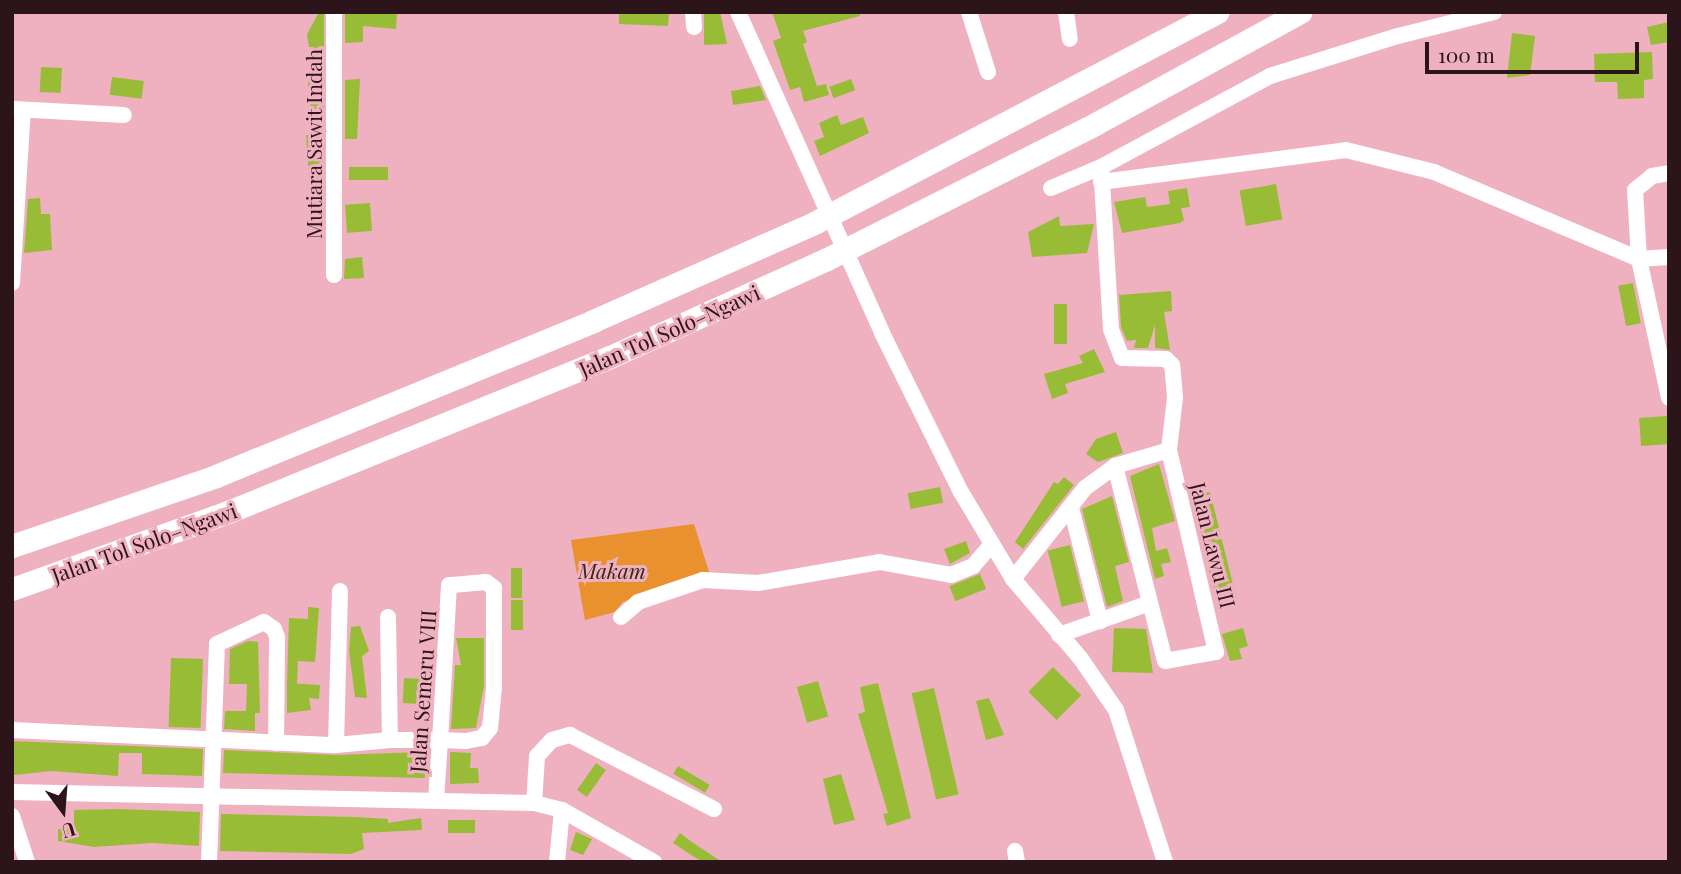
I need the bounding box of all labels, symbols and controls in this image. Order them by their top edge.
scale bar [1429,28,1642,72]
text: 100 m [1438,40,1495,68]
street label: Mutiara Sawit Indah [300,49,326,239]
street label: Jalan Tol Solo–Ngawi [575,279,763,381]
street label: Jalan Lawu III [1186,479,1242,611]
street label: Jalan Tol Solo–Ngawi [48,497,240,587]
park label: Makam [578,557,646,583]
street label: Jalan Semeru VIII [404,608,440,774]
north arrow [28,776,98,846]
text: U [59,817,79,845]

